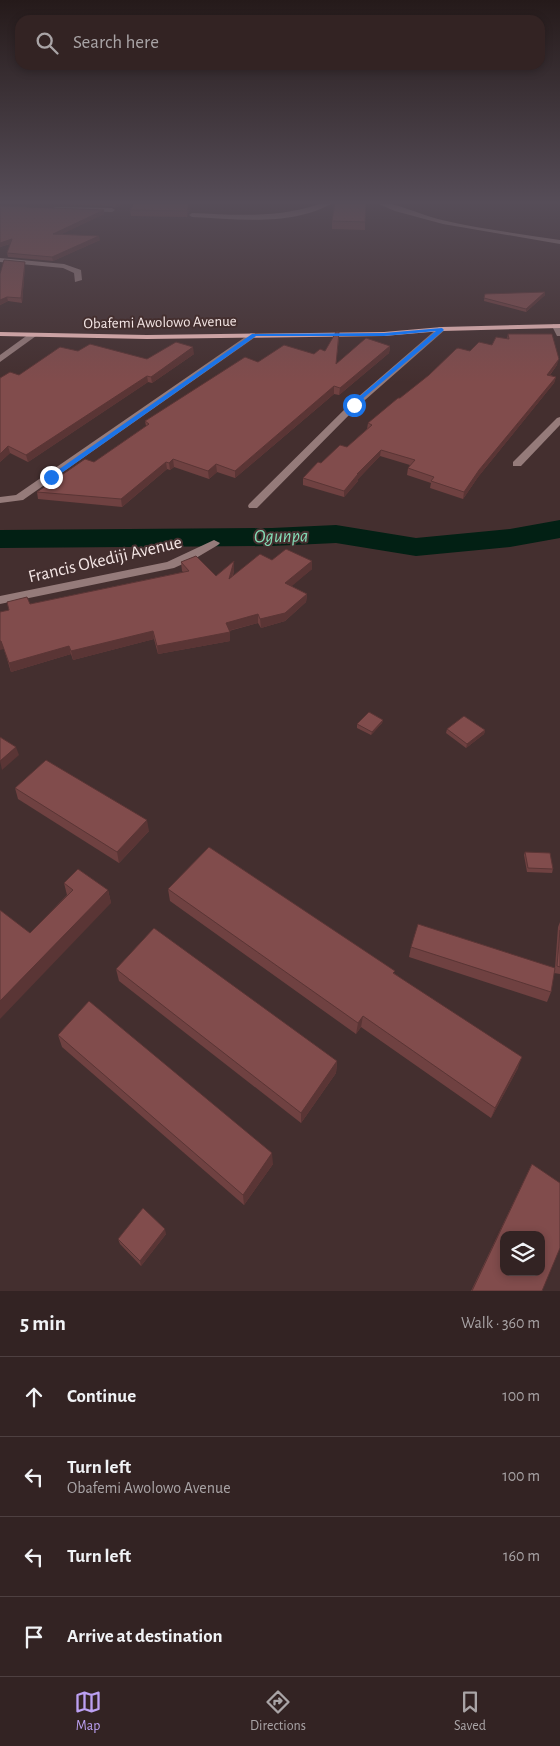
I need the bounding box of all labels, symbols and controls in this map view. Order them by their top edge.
search box [15,15,545,70]
icon: search [33,29,61,57]
text: Search here [73,33,159,52]
street label: Obafemi Awolowo Avenue [83,314,237,331]
route start [343,394,366,417]
route end [40,466,63,489]
water label: Ogunpa [254,527,308,546]
street label: Francis Okediji Avenue [27,534,184,586]
map controls [500,1231,545,1276]
button: layers [500,1231,545,1276]
text: 5 min [20,1313,66,1334]
text: Walk · 360 m [461,1315,540,1331]
icon: ahead [20,1383,48,1411]
text: Continue [67,1387,136,1406]
text: 100 m [502,1388,540,1404]
text: Turn left [67,1458,131,1477]
icon: left [20,1463,48,1491]
text: 100 m [502,1468,540,1484]
text: Obafemi Awolowo Avenue [67,1480,231,1496]
icon: left [20,1543,48,1571]
text: Turn left [67,1547,131,1566]
text: 160 m [503,1548,540,1564]
icon: arrive [20,1623,48,1651]
text: Arrive at destination [67,1627,223,1646]
tab: Map [74,1688,102,1735]
tab: Directions [250,1688,306,1735]
tab: Saved [454,1688,486,1735]

